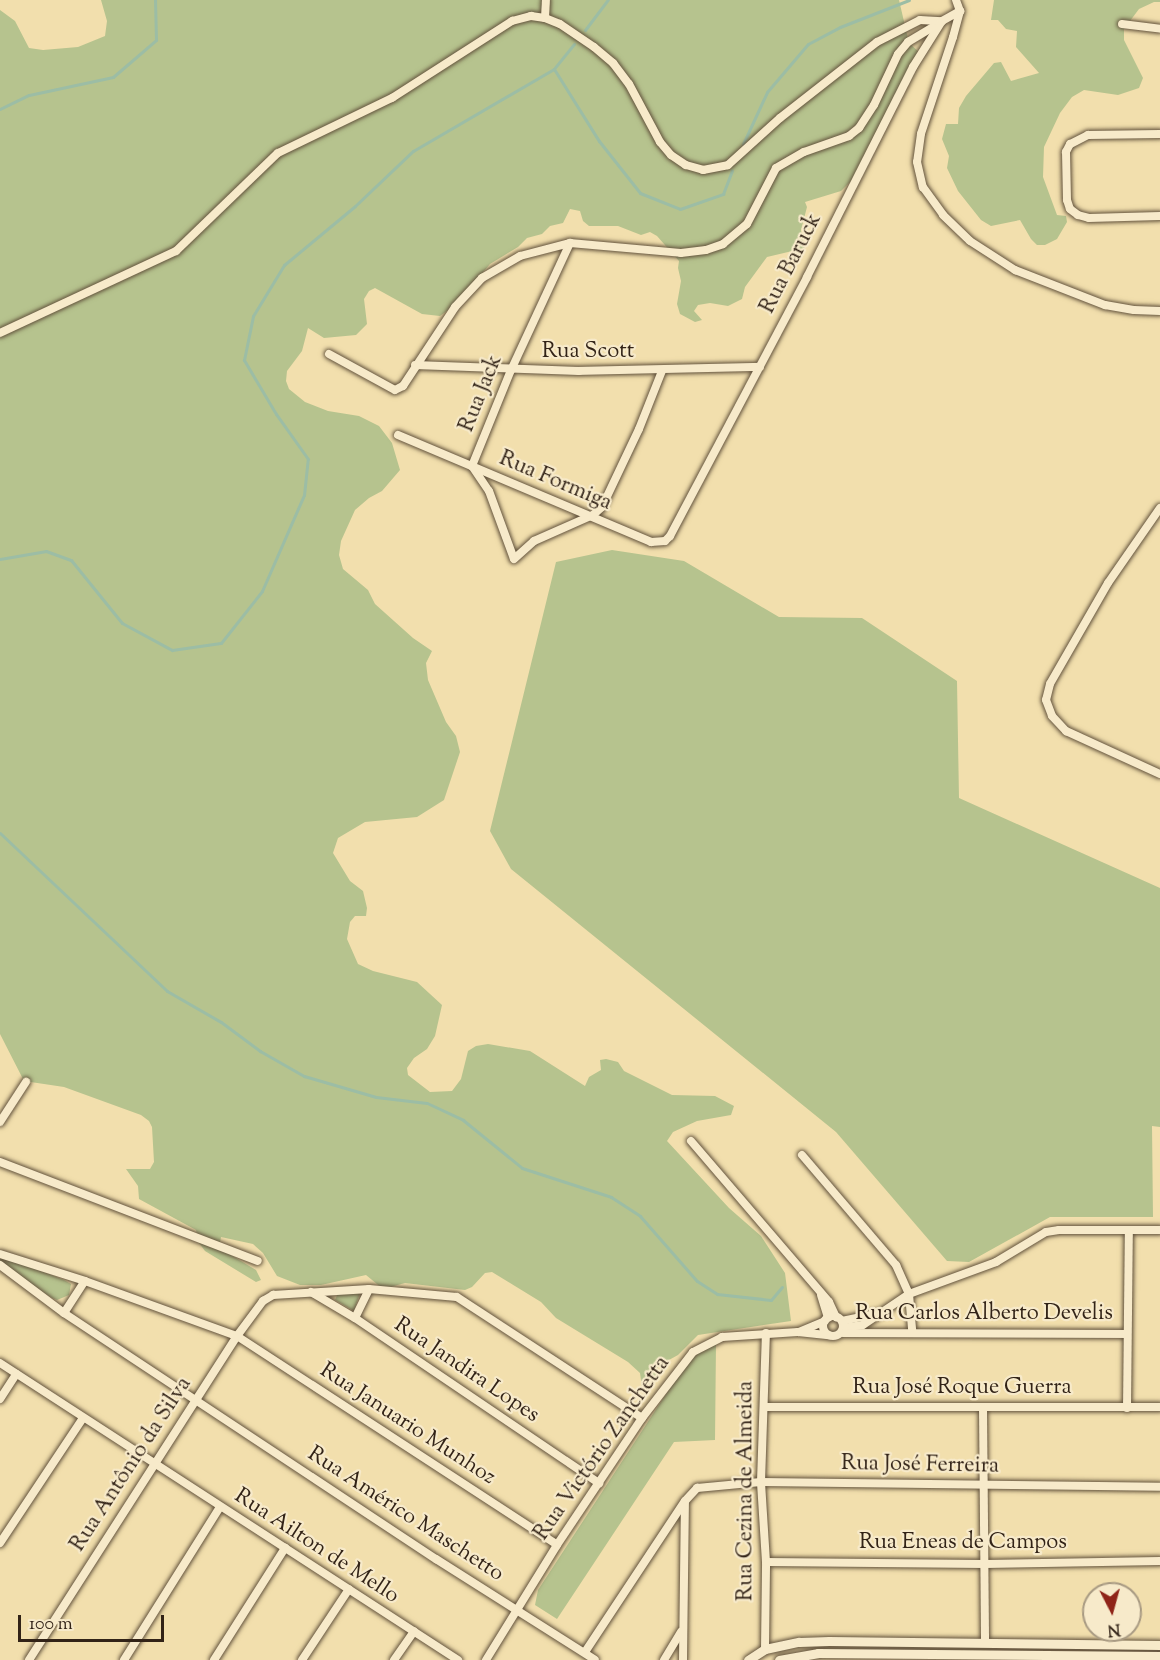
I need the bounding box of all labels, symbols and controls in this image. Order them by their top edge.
street label: Rua Baruck [755,209,829,319]
street label: Rua Scott [542,340,634,366]
street label: Rua Jack [455,352,509,436]
street label: Rua Formiga [495,446,615,518]
street label: Rua Carlos Alberto Develis [855,1302,1113,1328]
street label: Rua Jandira Lopes [388,1313,544,1429]
street label: Rua Victório Zanchetta [529,1352,677,1546]
street label: Rua Januario Munhoz [314,1358,500,1492]
street label: Rua Antônio da Silva [66,1373,198,1557]
street label: Rua José Roque Guerra [852,1376,1072,1402]
street label: Rua Cezina de Almeida [734,1381,760,1601]
street label: Rua Américo Maschetto [302,1442,508,1588]
street label: Rua José Ferreira [841,1451,999,1481]
street label: Rua Ailton de Mello [229,1484,403,1610]
street label: Rua Eneas de Campos [859,1531,1067,1557]
north arrow [1082,1582,1142,1642]
scale bar [21,1603,166,1641]
text: 100 m [29,1612,73,1638]
text: N [1106,1616,1121,1641]

